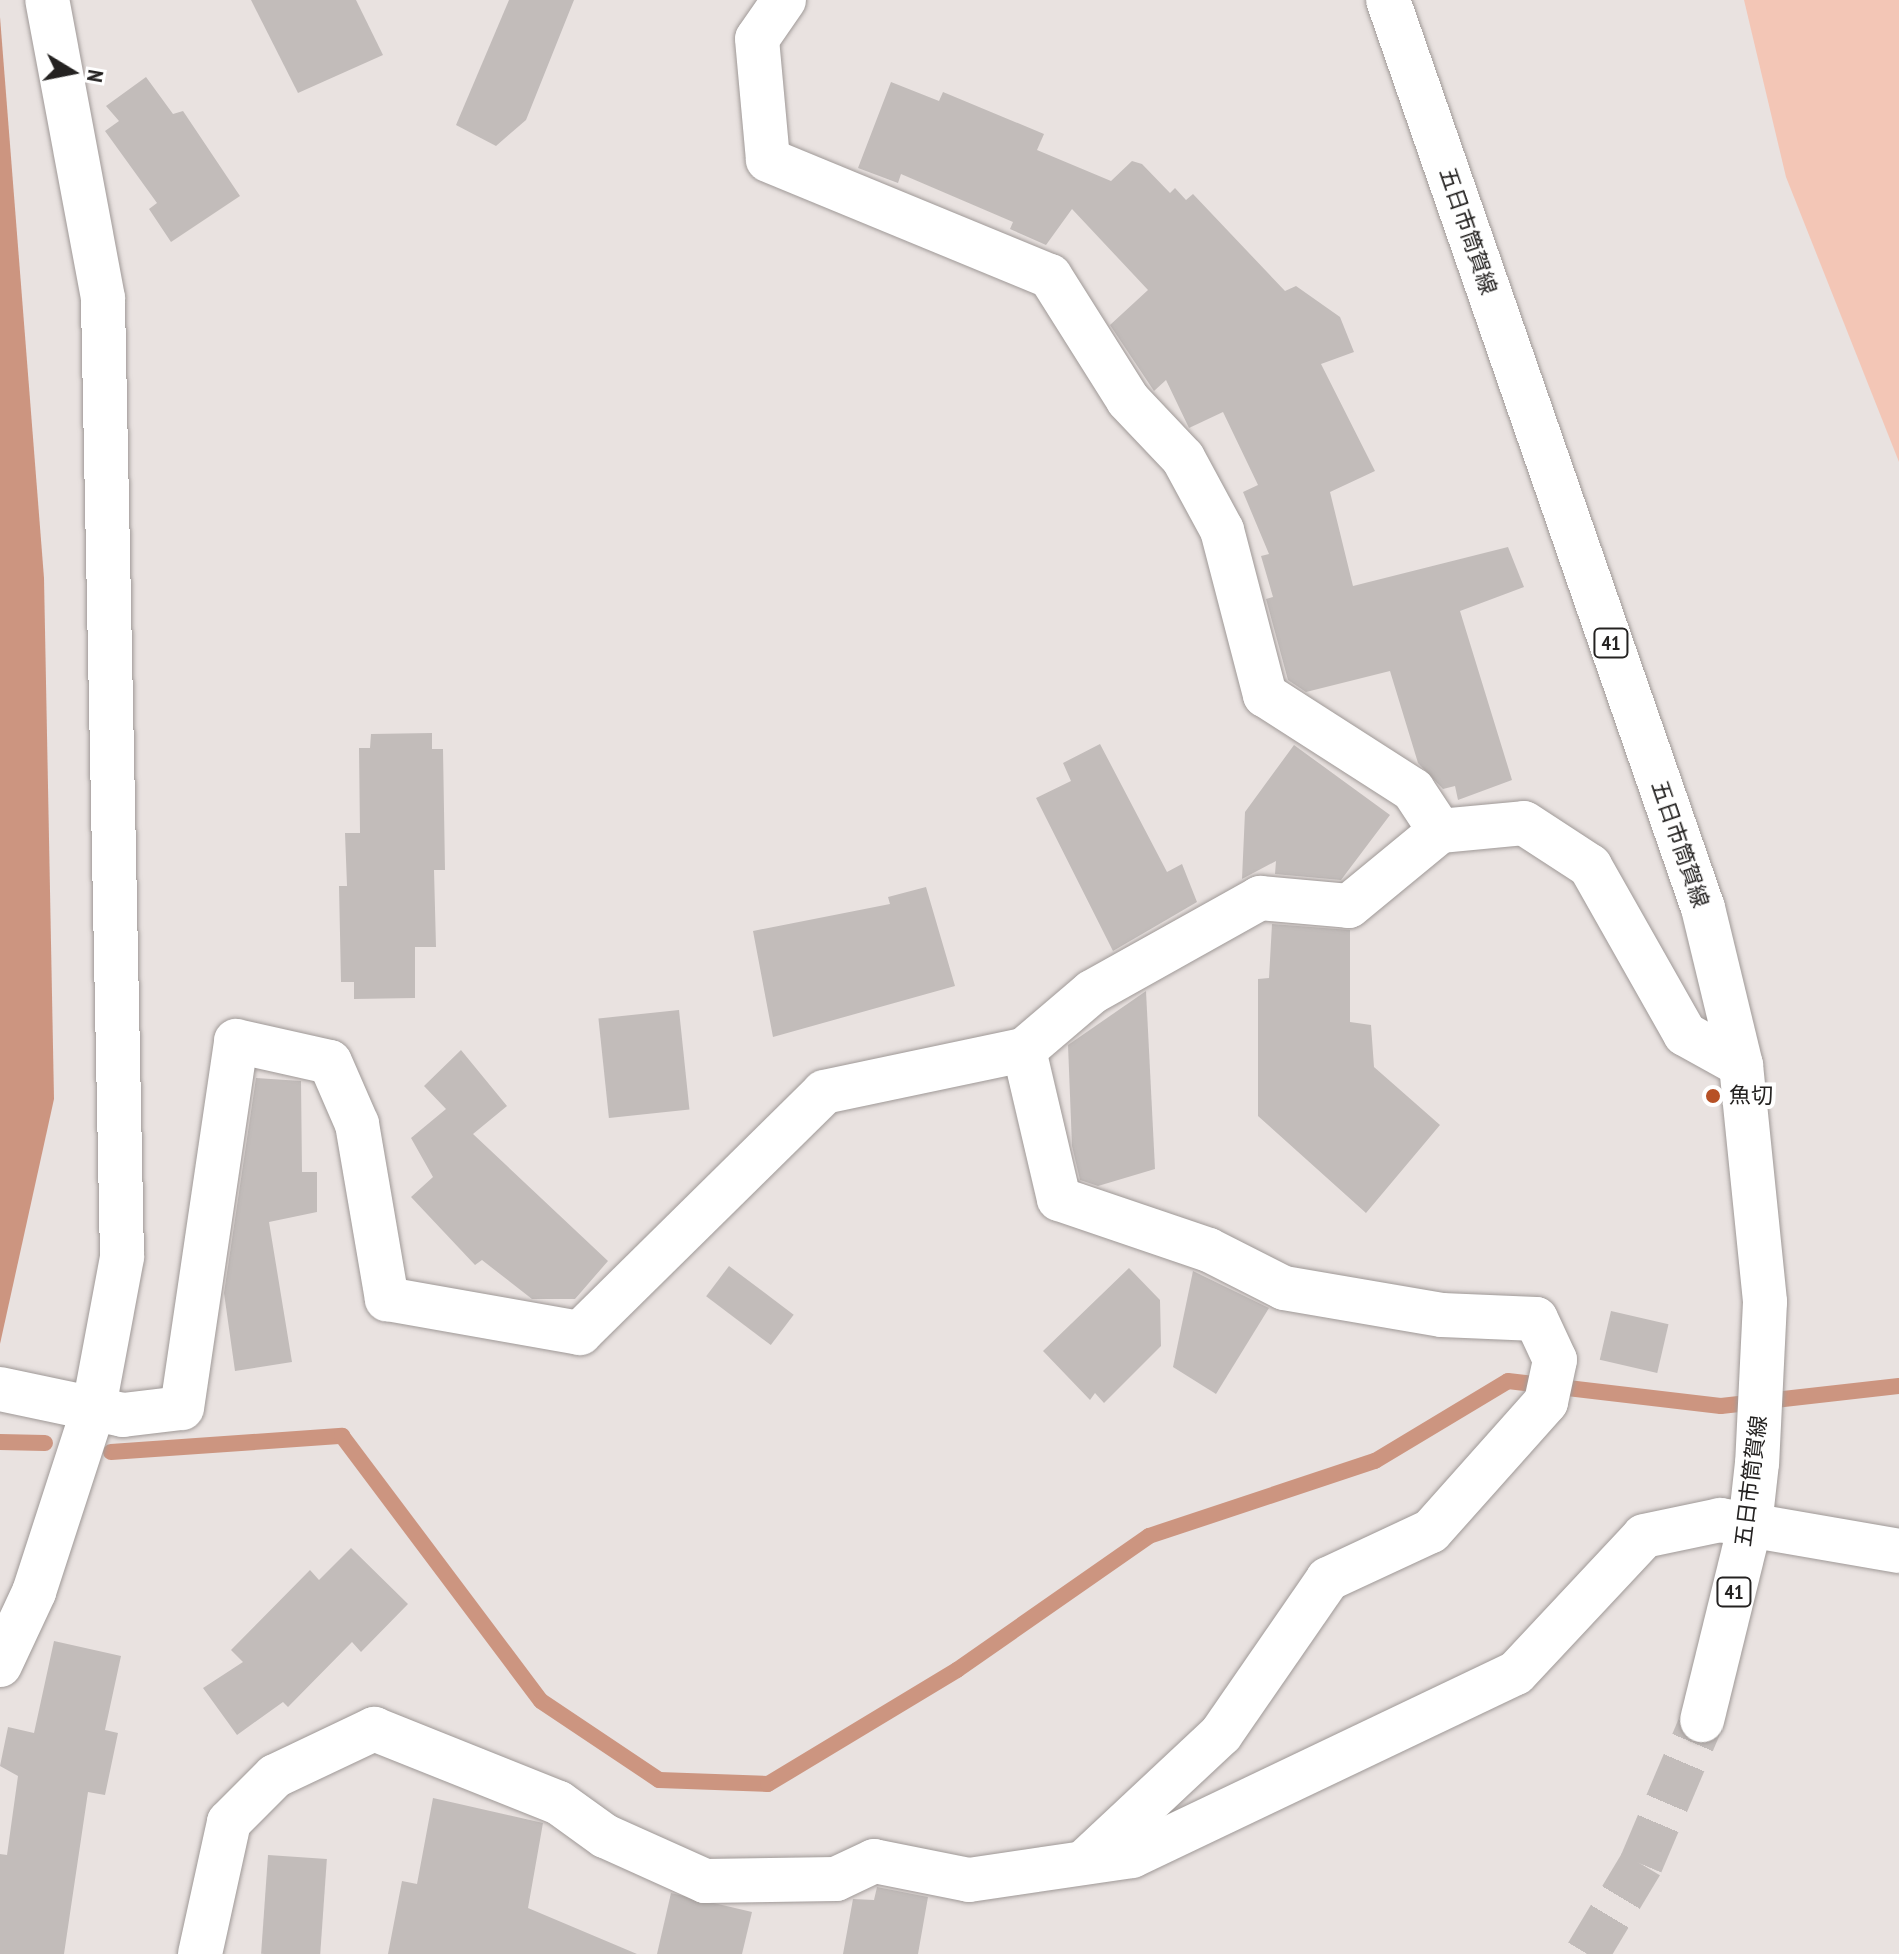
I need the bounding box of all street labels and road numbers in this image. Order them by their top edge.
street label: 五日市筒賀線 [1434,164,1502,298]
road number: 41 [1593,627,1629,659]
street label: 五日市筒賀線 [1646,777,1714,911]
street label: 五日市筒賀線 [1730,1414,1772,1548]
road number: 41 [1716,1576,1752,1608]

